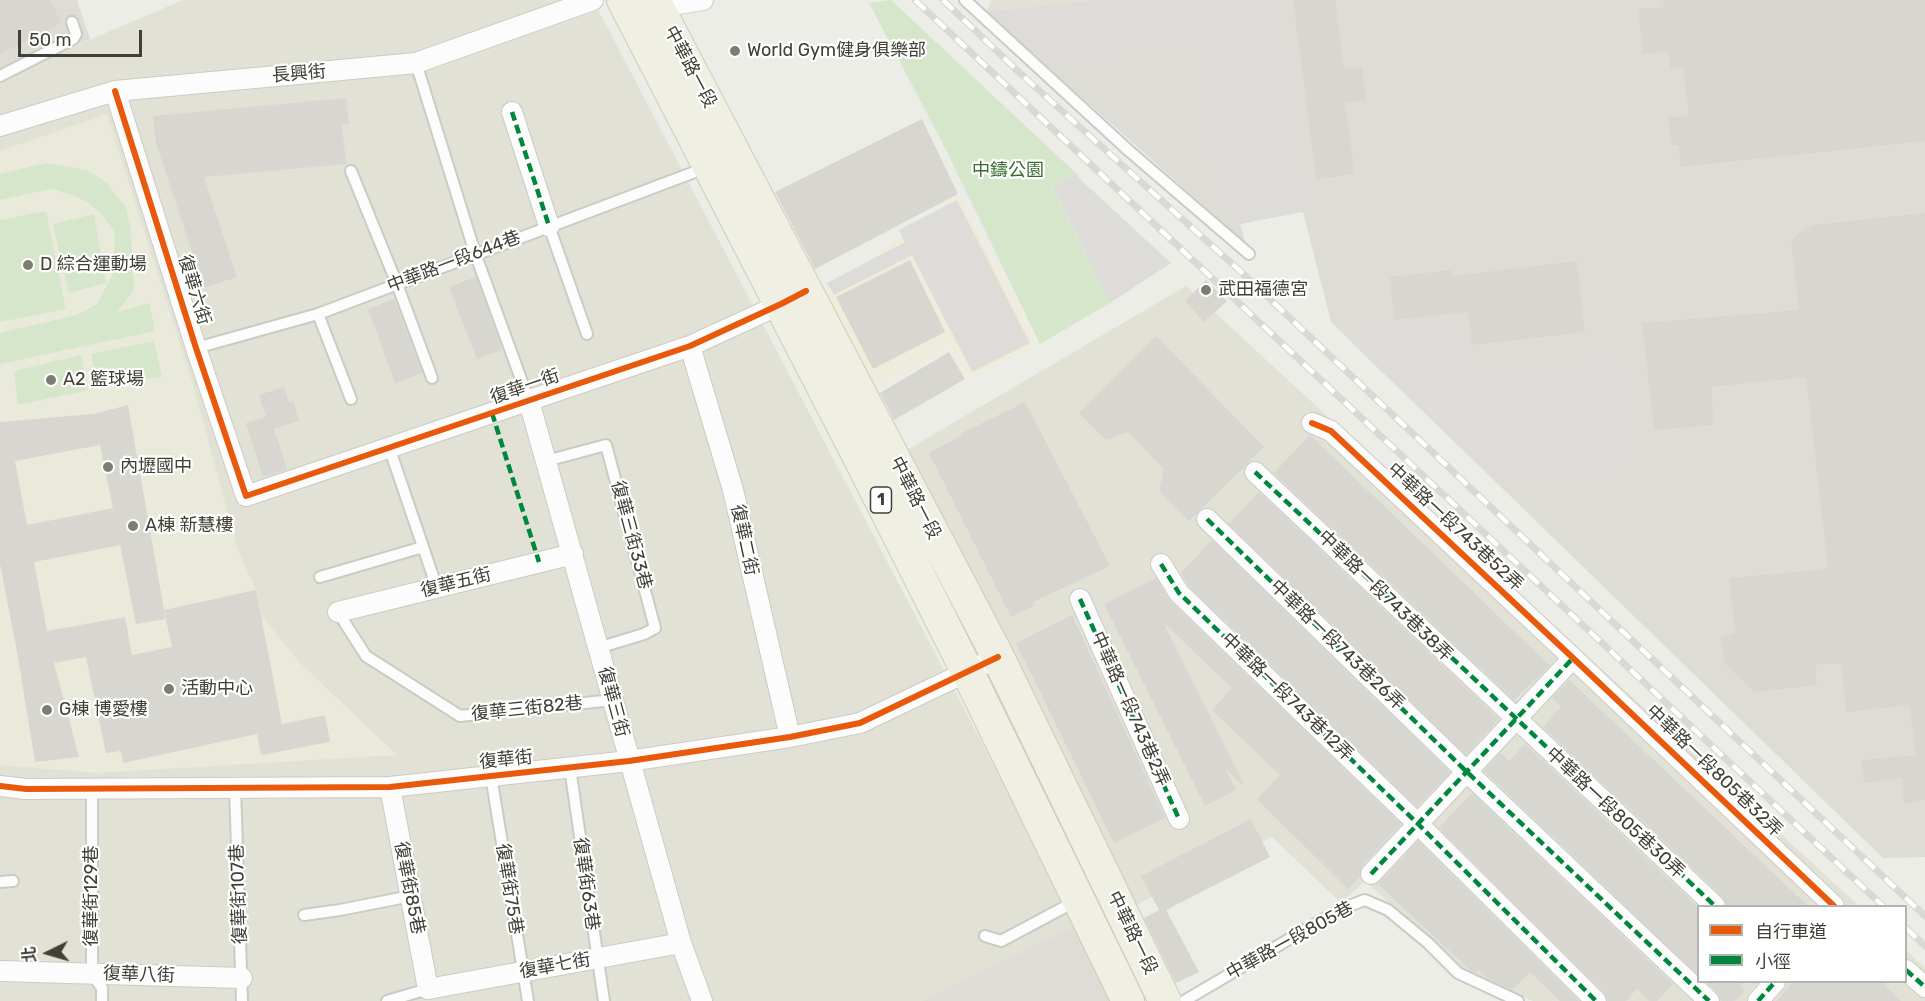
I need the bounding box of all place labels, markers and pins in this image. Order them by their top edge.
place label: World Gym健身俱樂部 [747,40,926,62]
marker: World Gym健身俱樂部 [728,44,742,58]
place label: D 綜合運動場 [40,254,147,276]
marker: D 綜合運動場 [21,258,35,272]
place label: 武田福德宮 [1218,279,1308,301]
marker: 武田福德宮 [1199,283,1213,297]
place label: A2 籃球場 [63,369,144,391]
marker: A2 籃球場 [44,373,58,387]
place label: 內壢國中 [120,456,192,478]
marker: 內壢國中 [101,460,115,474]
place label: A棟 新慧樓 [145,515,233,537]
marker: A棟 新慧樓 [126,519,140,533]
place label: 活動中心 [181,678,253,700]
marker: 活動中心 [162,682,176,696]
place label: G棟 博愛樓 [59,699,148,721]
marker: G棟 博愛樓 [40,703,54,717]

